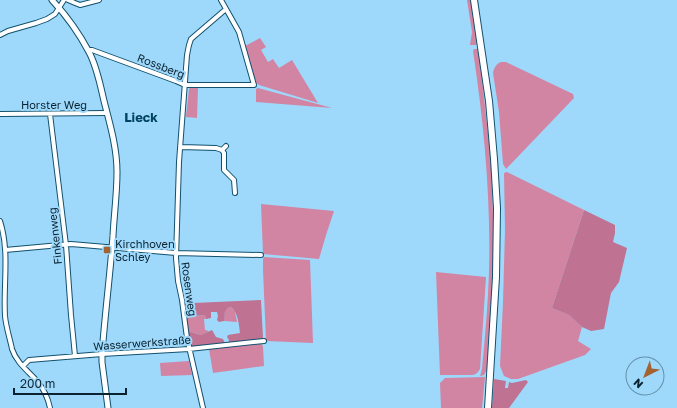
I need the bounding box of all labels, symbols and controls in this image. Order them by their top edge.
street label: Rossberg [136,51,187,81]
street label: Horster Weg [21,98,87,111]
district label: Lieck [124,109,158,125]
street label: Finkenweg [45,207,64,265]
place label: Kirchhoven Schley [115,237,175,263]
marker: Kirchhoven Schley [102,245,112,255]
street label: Rosenweg [179,261,200,317]
street label: Wasserwerkstraße [93,333,191,352]
north arrow [625,356,665,396]
scale bar [14,370,126,396]
text: 200 m [20,376,55,391]
text: N [631,376,645,391]

